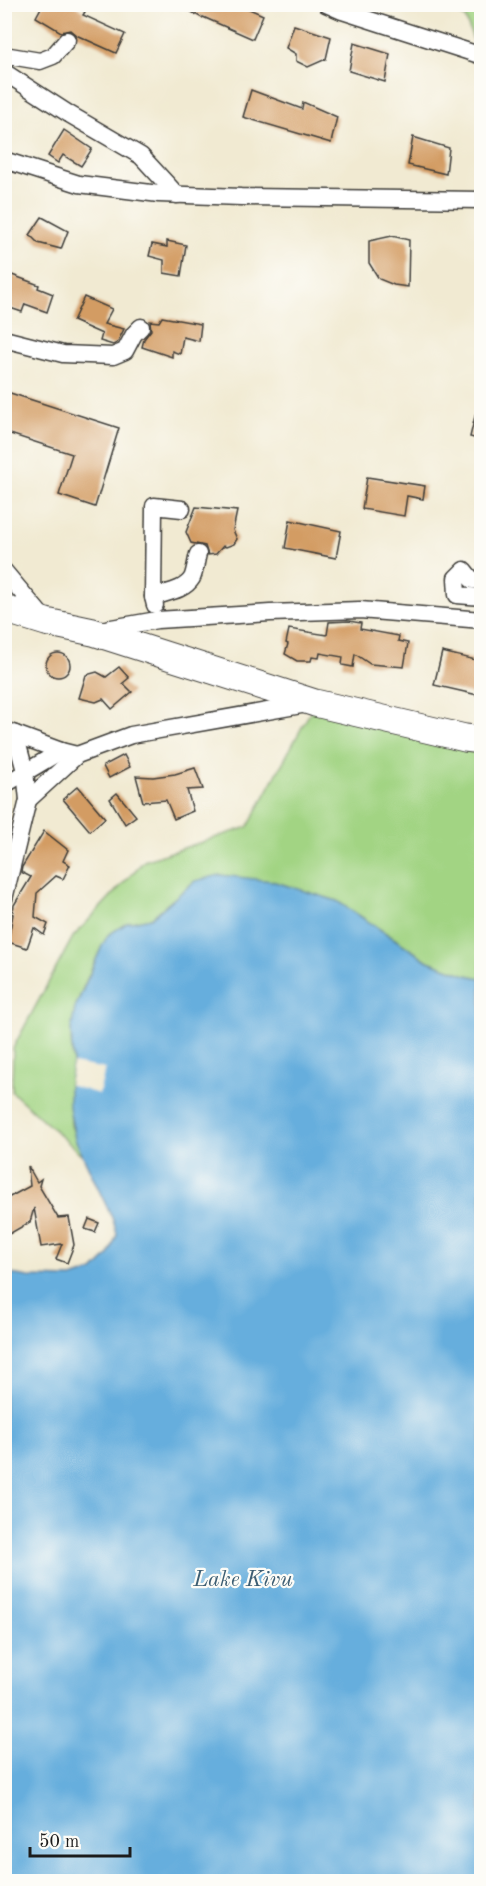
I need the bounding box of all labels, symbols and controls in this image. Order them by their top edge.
water label: Lake Kivu [192,1569,293,1591]
scale bar [30,1820,130,1858]
text: 50 m [39,1833,79,1851]

